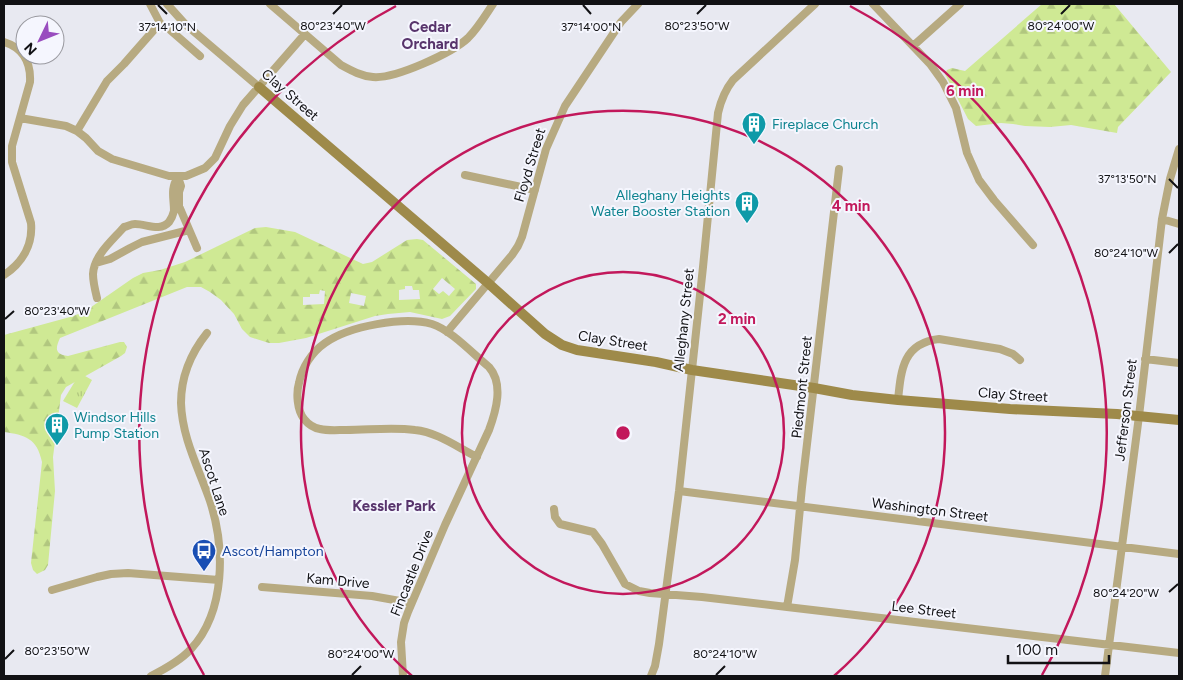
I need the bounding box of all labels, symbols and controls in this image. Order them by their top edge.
north arrow [15,15,65,65]
district label: Cedar Orchard [402,18,458,53]
text: 80°23'40"W [300,19,366,33]
text: 80°23'50"W [664,19,730,33]
text: 80°24'00"W [1028,19,1095,33]
text: 37°14'10"N [138,20,196,34]
text: 37°14'00"N [561,20,621,34]
text: N [21,39,41,58]
street label: Clay Street [258,66,322,124]
text: 6 min [946,82,984,100]
building icon: Fireplace Church [741,111,767,145]
place label: Fireplace Church [772,116,878,133]
street label: Floyd Street [511,126,549,204]
text: 37°13'50"N [1097,172,1157,186]
place label: Alleghany Heights Water Booster Station [591,187,730,220]
building icon: Alleghany Heights Water Booster Station [734,190,760,224]
text: 4 min [832,197,870,215]
text: 80°24'10"W [1094,246,1159,260]
street label: Alleghany Street [670,267,698,373]
text: 80°23'40"W [24,304,90,318]
text: 2 min [718,310,756,328]
street label: Clay Street [577,327,649,355]
street label: Piedmont Street [788,335,816,439]
street label: Jefferson Street [1111,358,1141,462]
street label: Clay Street [977,384,1049,406]
place label: Windsor Hills Pump Station [74,409,159,442]
building icon: Windsor Hills Pump Station [44,412,70,446]
centre of rings [614,424,632,442]
street label: Ascot Lane [195,446,233,518]
street label: Washington Street [871,494,989,526]
district label: Kessler Park [352,497,436,515]
street label: Fincastle Drive [387,527,437,619]
bus stop icon: Ascot/Hampton [191,538,217,572]
place label: Ascot/Hampton [222,543,324,560]
street label: Kam Drive [306,570,371,592]
text: 80°24'20"W [1093,586,1159,600]
street label: Lee Street [891,598,957,622]
scale bar [1008,632,1109,664]
text: 100 m [1016,641,1058,659]
text: 80°23'50"W [24,644,90,658]
text: 80°24'00"W [328,647,395,661]
text: 80°24'10"W [693,647,758,661]

